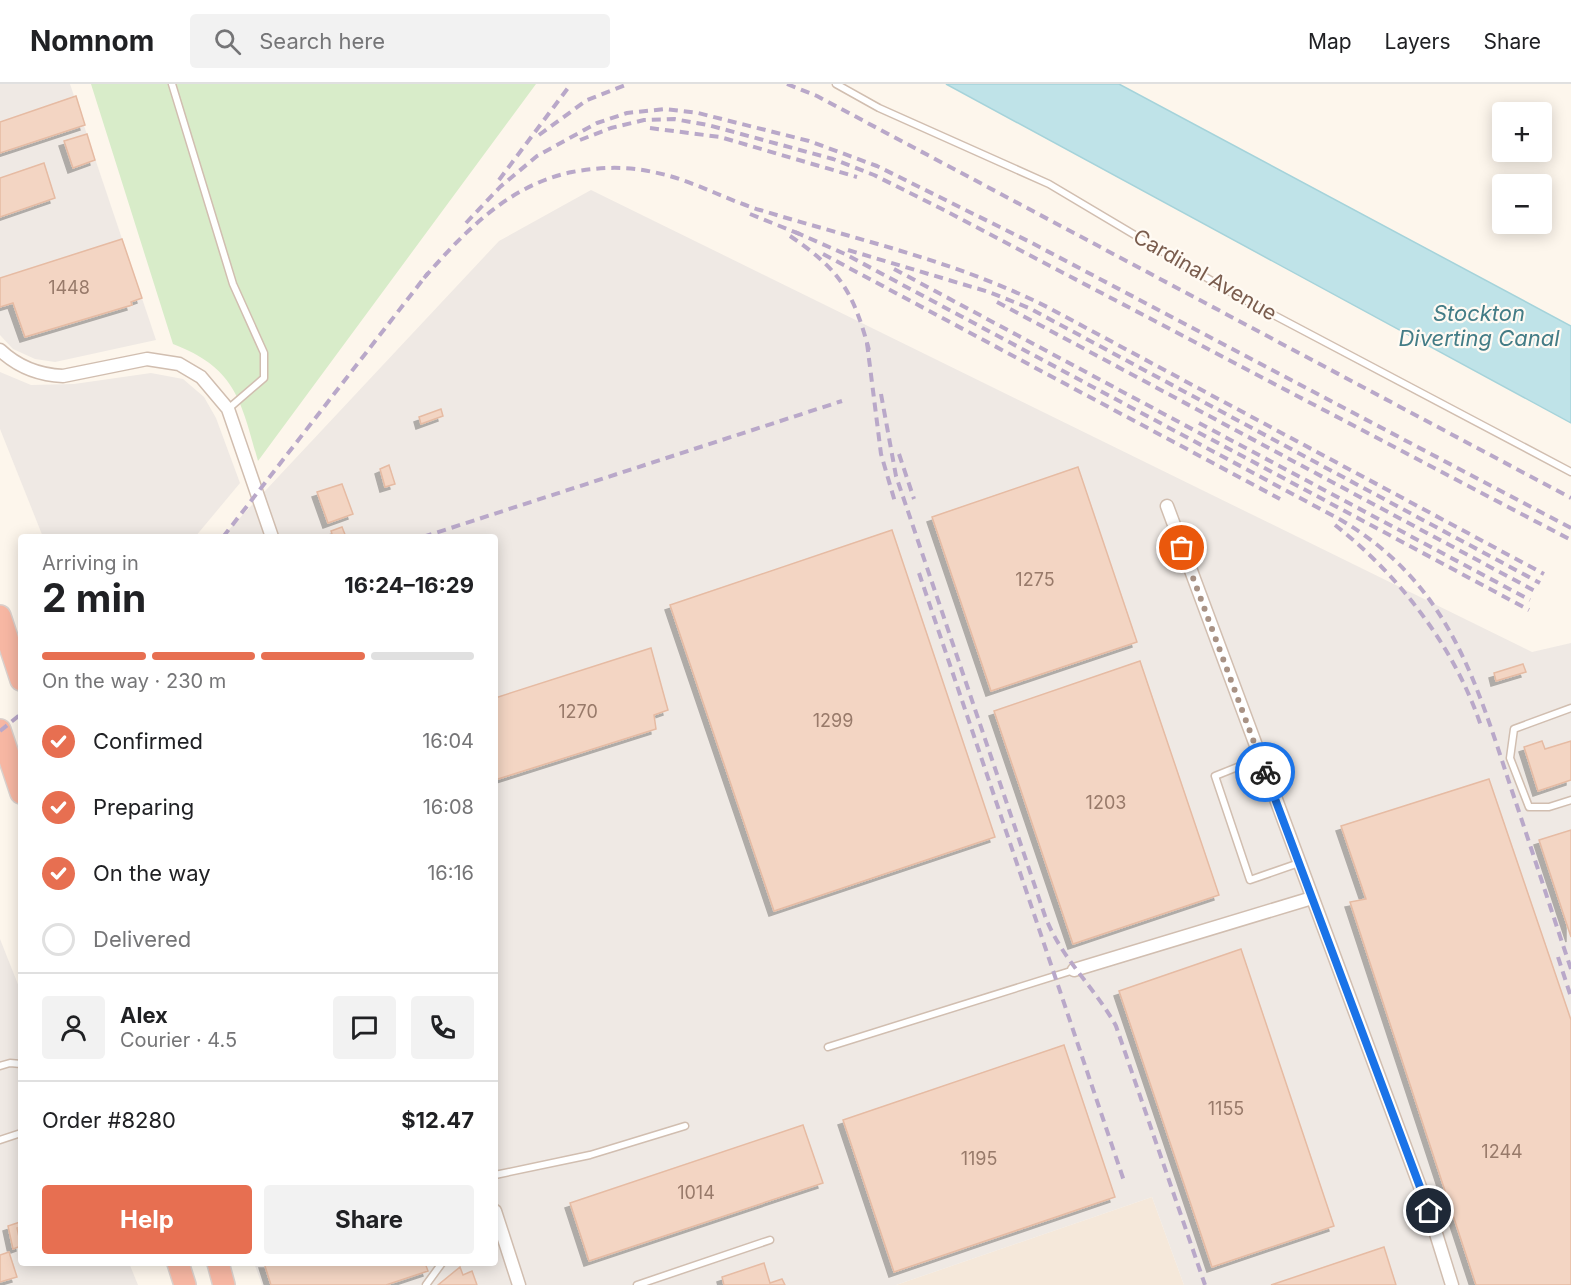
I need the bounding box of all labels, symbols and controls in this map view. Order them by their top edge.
search box [190,14,610,68]
text: Nomnom [30,24,154,58]
icon: search [211,25,244,58]
text: Search here [259,28,385,54]
text: Map [1308,29,1352,54]
text: Layers [1385,29,1451,54]
text: Share [1484,29,1541,54]
map controls [1492,102,1552,234]
button: + [1492,102,1552,162]
button: − [1492,174,1552,234]
street label: Cardinal Avenue [1129,223,1281,326]
house number: 1448 [48,277,90,298]
water label: Stockton Diverting Canal [1398,300,1560,351]
pin [1156,522,1207,573]
icon: bag [1165,531,1198,564]
text: Arriving in [42,551,139,575]
house number: 1275 [1015,569,1055,590]
text: 16:24–16:29 [344,572,474,598]
text: 2 min [42,574,146,621]
text: On the way · 230 m [42,669,226,693]
house number: 1270 [558,701,598,722]
house number: 1299 [813,710,853,731]
icon: check [42,725,75,758]
text: Confirmed [93,728,203,754]
text: 16:04 [422,729,474,753]
courier [1235,742,1295,802]
icon: bike [1249,756,1282,789]
icon: check [42,791,75,824]
house number: 1203 [1086,792,1126,813]
text: Preparing [93,794,194,820]
text: 16:08 [423,795,474,819]
icon: check [42,857,75,890]
text: On the way [93,860,211,886]
text: 16:16 [427,861,474,885]
text: Delivered [93,926,191,952]
button: person [42,996,105,1059]
button: chat [333,996,396,1059]
button: phone [411,996,474,1059]
text: Alex [120,1002,168,1028]
text: Courier · 4.5 [120,1028,237,1052]
house number: 1155 [1208,1098,1244,1119]
text: Order #8280 [42,1107,176,1133]
text: $12.47 [401,1107,474,1133]
house number: 1244 [1481,1141,1523,1162]
house number: 1195 [961,1148,997,1169]
house number: 1014 [677,1182,715,1203]
button: Help [42,1185,252,1254]
button: Share [264,1185,474,1254]
pin [1403,1185,1454,1236]
icon: home [1412,1194,1445,1227]

